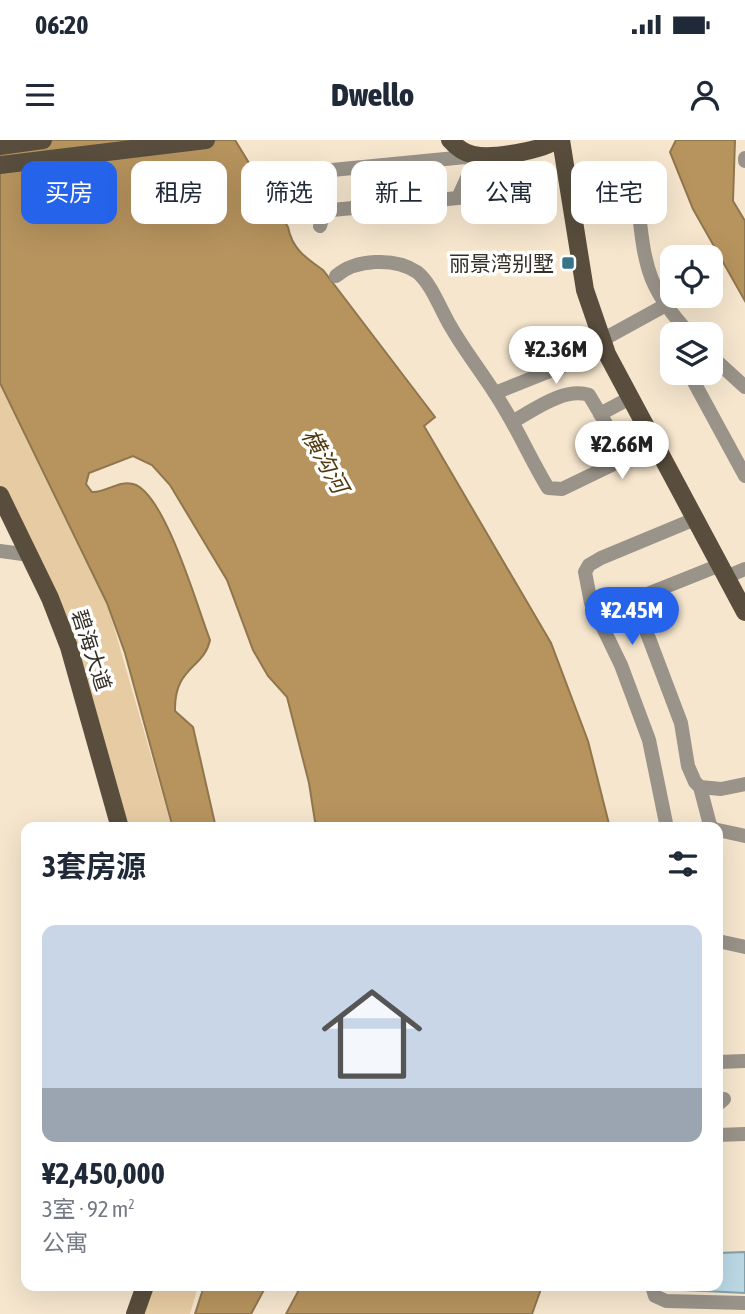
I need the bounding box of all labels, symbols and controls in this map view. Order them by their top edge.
text: 06:20 [35,10,89,40]
icon: menu [21,76,59,114]
text: Dwello [331,76,414,113]
icon: person [686,76,724,114]
chip: 买房 [21,161,117,224]
chip: 租房 [131,161,227,224]
chip: 筛选 [241,161,337,224]
chip: 新上 [351,161,447,224]
chip: 公寓 [461,161,557,224]
chip: 住宅 [571,161,667,224]
map controls [660,245,723,385]
button: locate [660,245,723,308]
place label: 丽景湾别墅 [449,251,554,275]
marker: 丽景湾别墅 [560,255,576,271]
button: layers [660,322,723,385]
pin: ¥2.36M [499,327,613,386]
text: ¥2.36M [525,336,587,362]
pin: ¥2.66M [565,422,679,481]
water label: 横沟河 [297,425,355,501]
text: ¥2.66M [591,431,653,457]
pin: ¥2.45M [575,588,689,647]
text: ¥2.45M [601,597,663,623]
street label: 碧海大道 [68,606,116,694]
icon: filters [664,845,702,883]
text: 3套房源 [42,849,146,883]
icon: home [309,971,435,1097]
text: ¥2,450,000 [42,1156,165,1190]
text: 3室 · 92 m² [42,1196,135,1222]
text: 公寓 [42,1230,88,1256]

